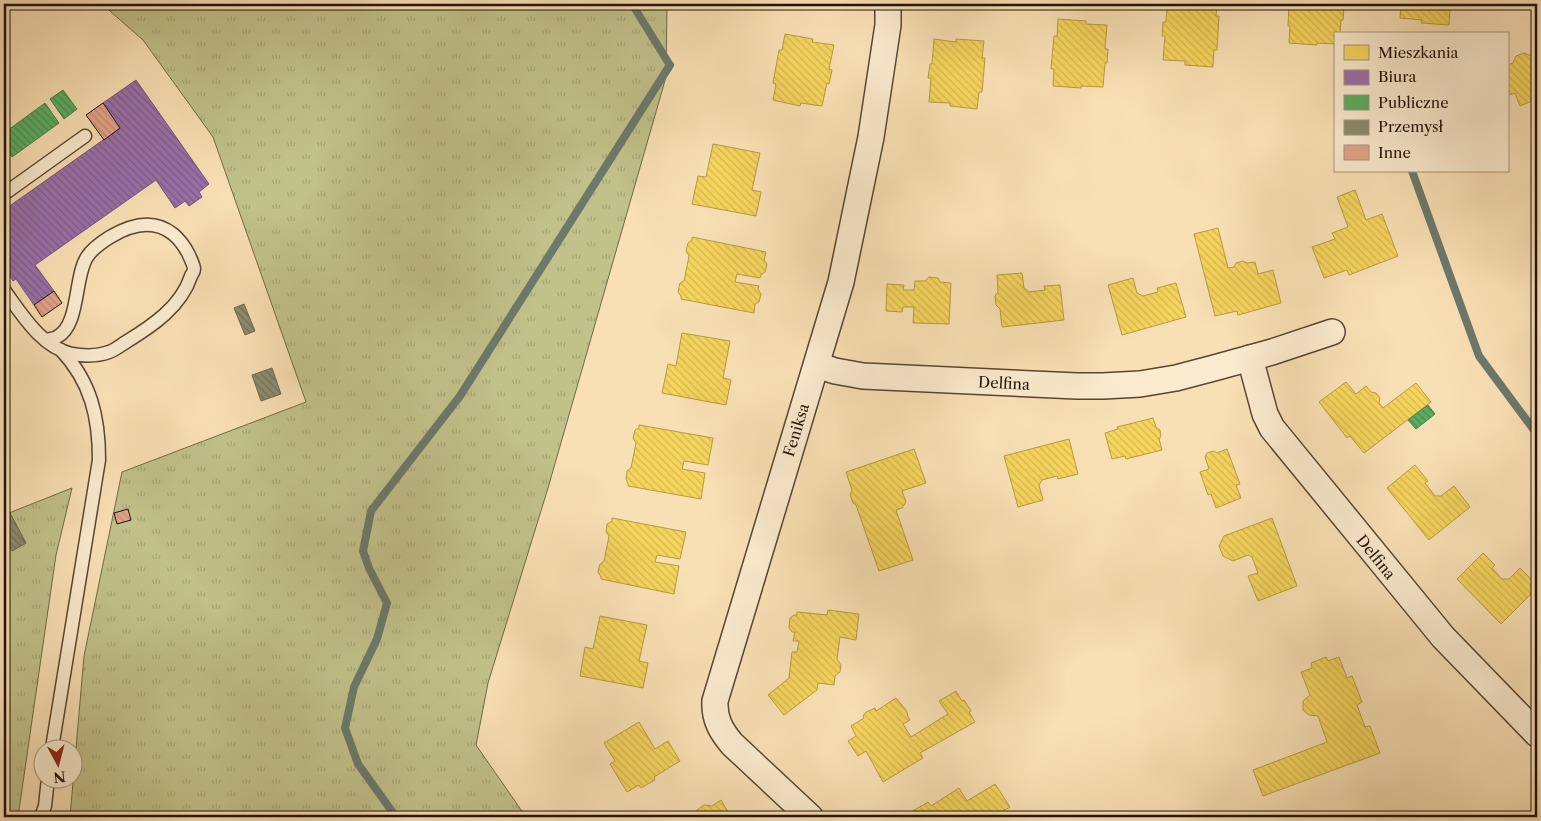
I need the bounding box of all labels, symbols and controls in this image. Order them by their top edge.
legend [1334,32,1508,172]
text: Mieszkania [1378,43,1459,62]
text: Biura [1378,67,1416,86]
text: Publiczne [1378,93,1449,112]
text: Przemysł [1378,117,1444,136]
text: Inne [1378,143,1411,162]
street label: Delfina [978,372,1030,394]
street label: Feniksa [779,401,813,459]
street label: Delfina [1352,531,1400,583]
north arrow [32,738,82,788]
text: N [52,767,67,787]

